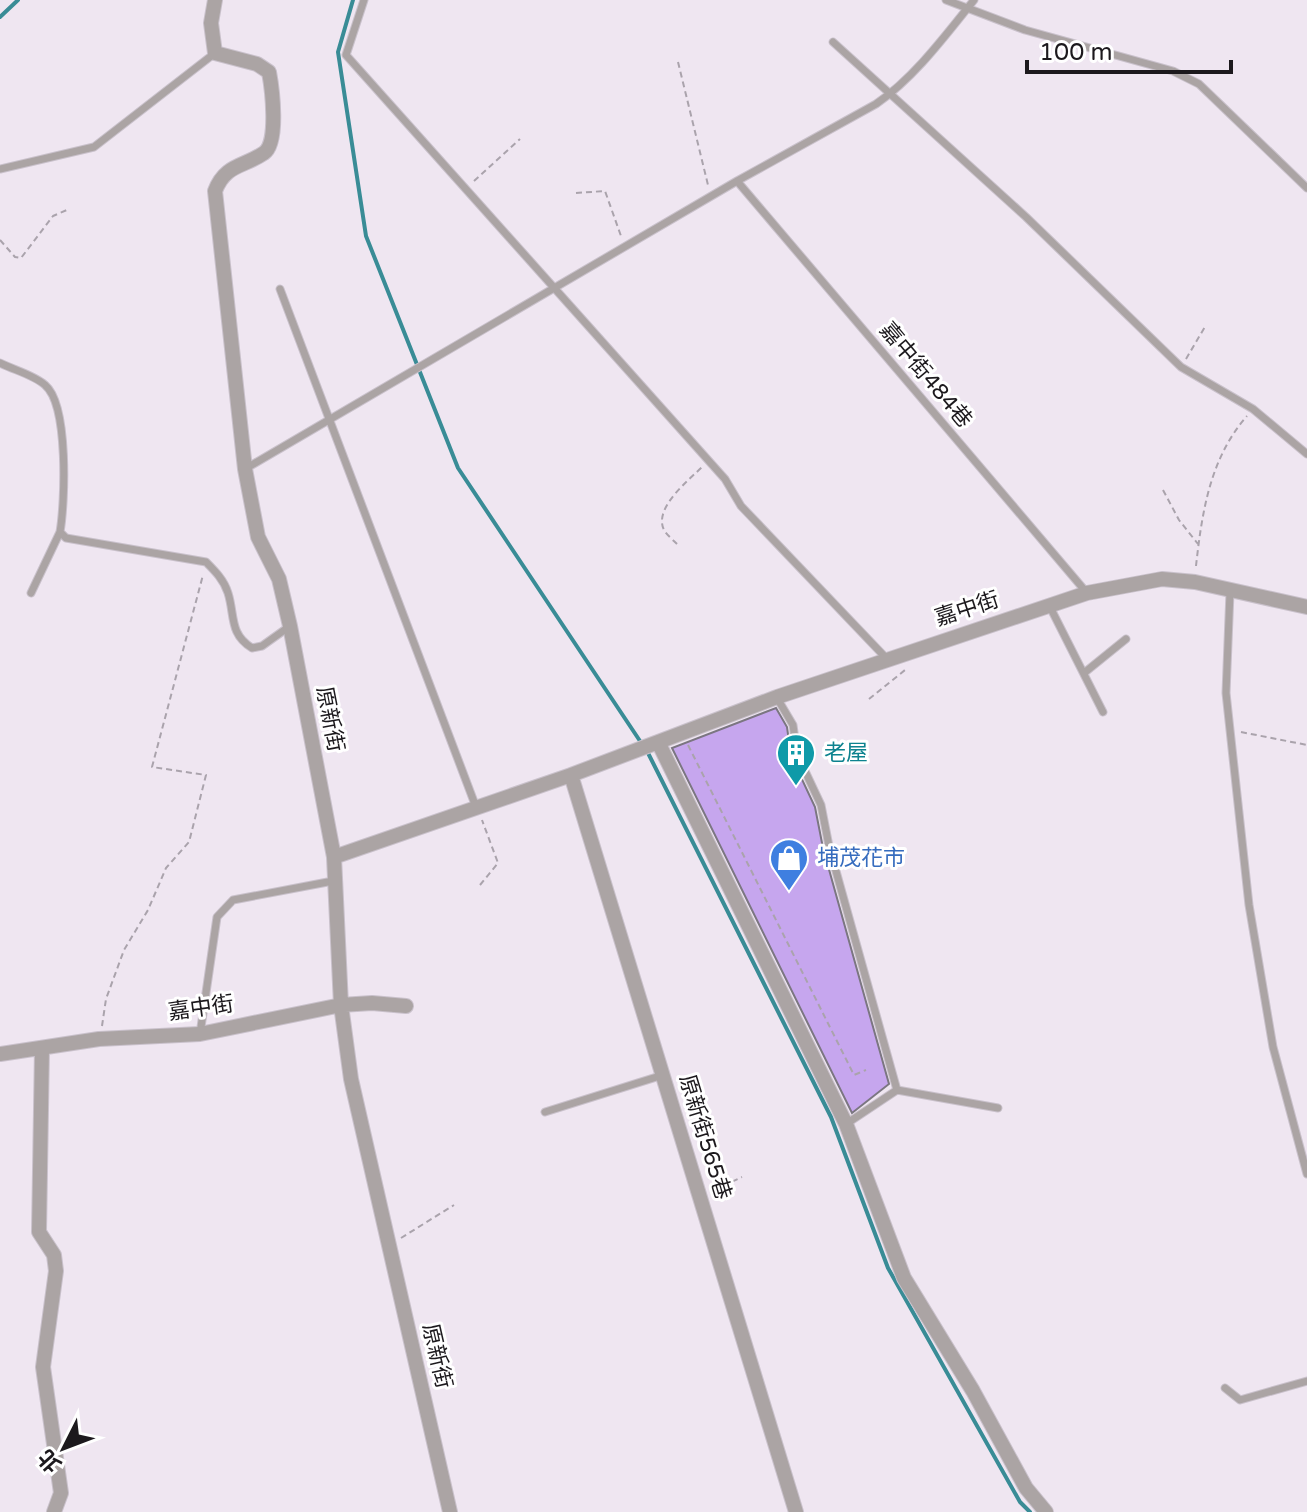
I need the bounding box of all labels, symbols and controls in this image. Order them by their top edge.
scale bar [1027,24,1231,74]
text: 100 m [1039,38,1113,67]
street label: 嘉中街484巷 [874,317,978,433]
street label: 嘉中街 [932,586,1002,632]
street label: 原新街 [311,684,349,754]
building icon: 老屋 [775,732,817,787]
place label: 老屋 [824,740,868,766]
shop icon: 埔茂花市 [768,837,810,892]
place label: 埔茂花市 [817,845,905,871]
street label: 嘉中街 [167,991,235,1025]
street label: 原新街565巷 [674,1071,736,1203]
street label: 原新街 [417,1321,457,1391]
north arrow [24,1408,104,1488]
text: 北 [33,1444,67,1478]

